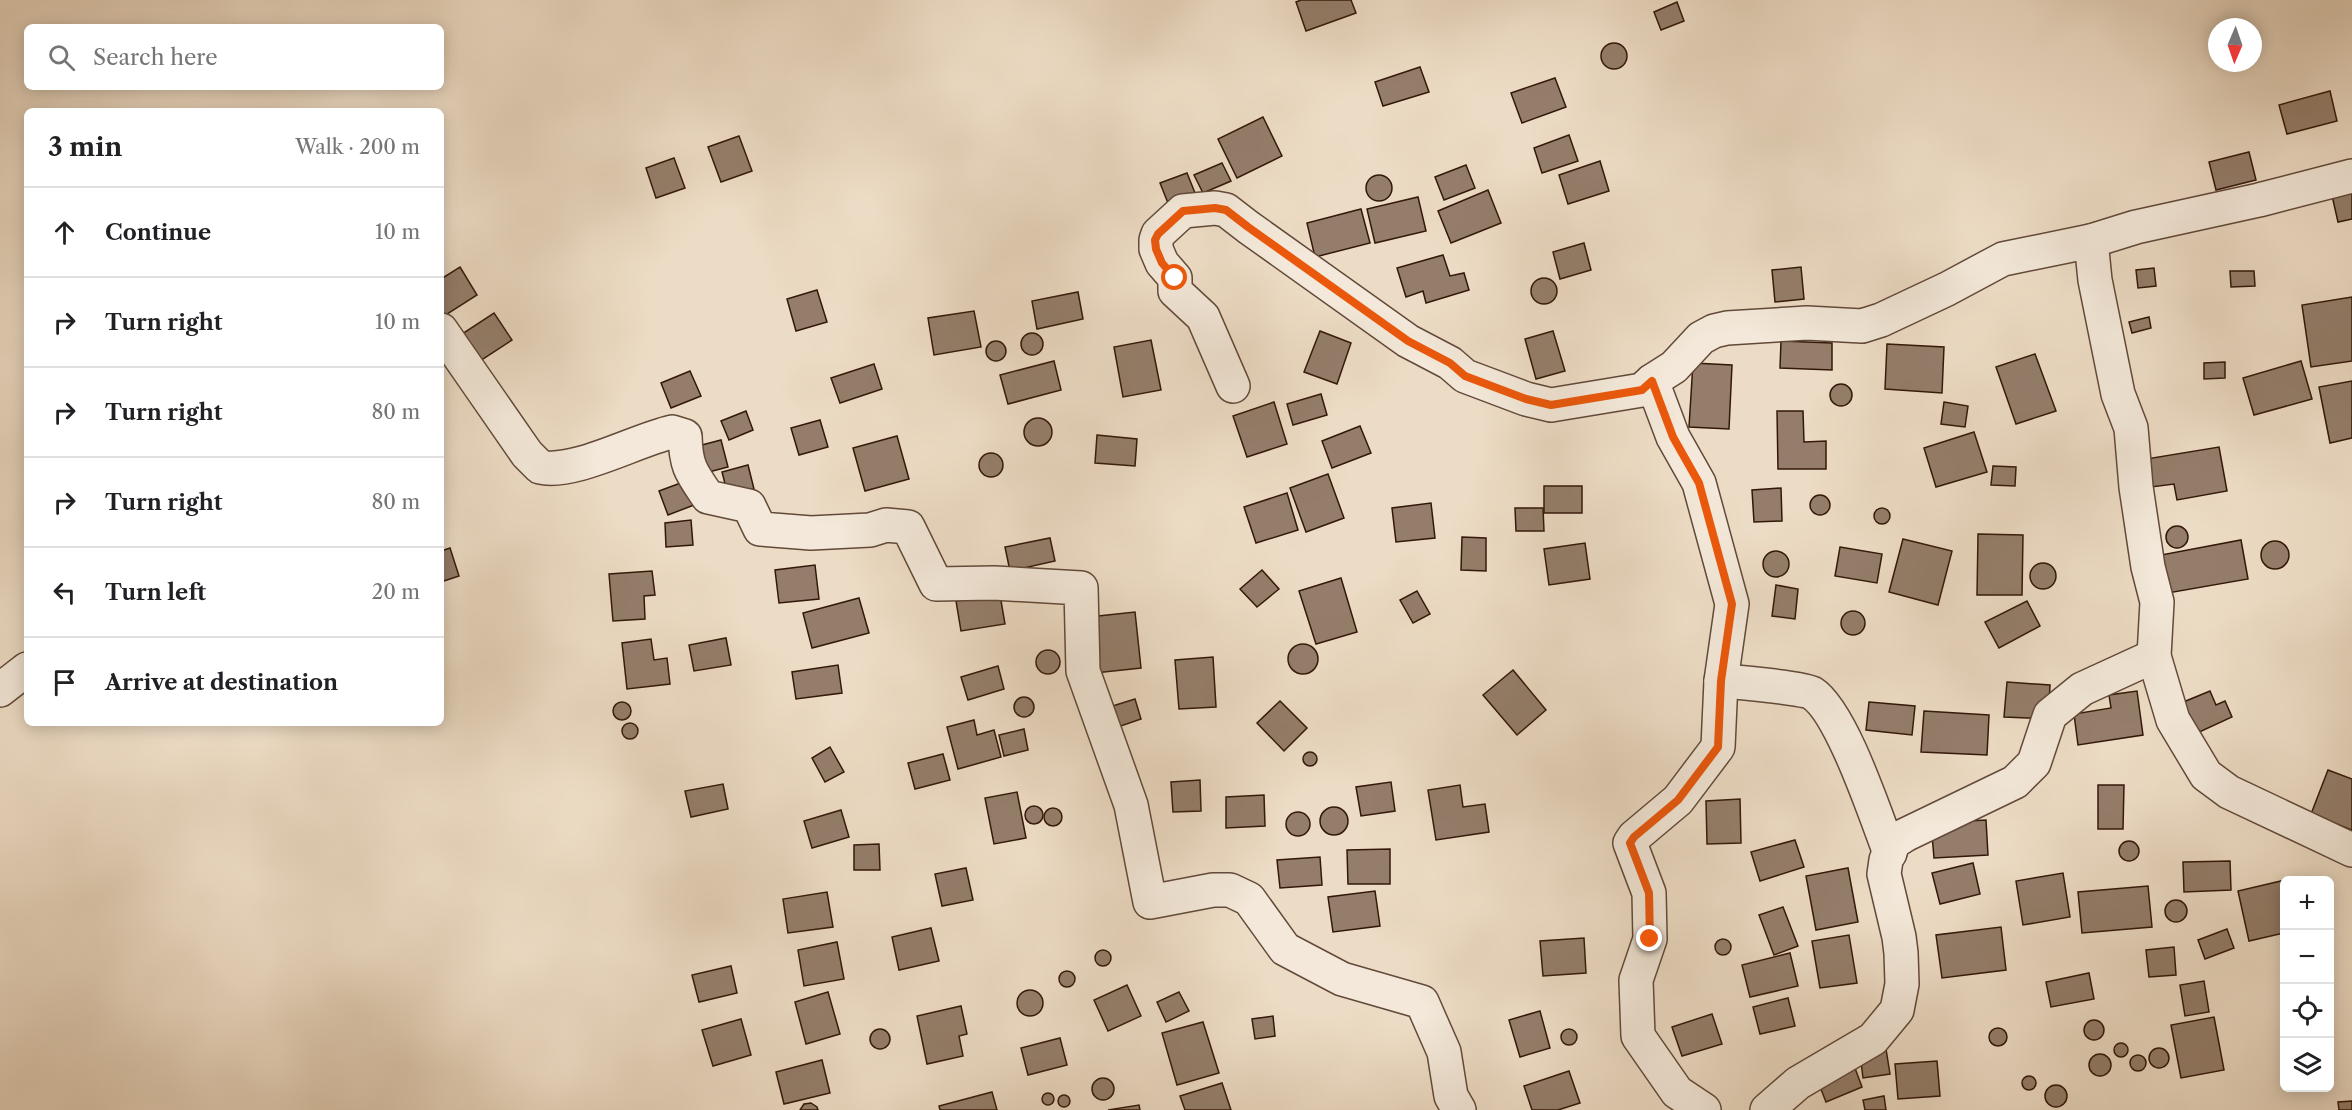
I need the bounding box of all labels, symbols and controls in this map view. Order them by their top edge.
north arrow [2208,18,2262,72]
search box [24,24,444,90]
icon: search [45,41,78,74]
text: Search here [93,44,218,71]
text: 3 min [48,131,122,163]
text: Walk · 200 m [295,135,420,159]
icon: ahead [48,216,81,249]
text: Continue [105,219,211,246]
text: 10 m [375,220,420,244]
route start [1161,264,1187,290]
icon: right [48,306,81,339]
text: Turn right [105,309,223,336]
text: 10 m [375,310,420,334]
icon: right [48,396,81,429]
text: Turn right [105,399,223,426]
text: 80 m [372,400,420,424]
icon: right [48,486,81,519]
text: Turn right [105,489,223,516]
text: 80 m [372,490,420,514]
icon: left [48,576,81,609]
text: Turn left [105,579,206,606]
text: 20 m [372,580,420,604]
icon: arrive [48,666,81,699]
text: Arrive at destination [105,669,338,696]
map controls [2280,876,2334,1092]
button: + [2280,876,2334,930]
route end [1636,925,1662,951]
button: − [2280,930,2334,984]
button: locate [2280,984,2334,1038]
button: layers [2280,1038,2334,1092]

